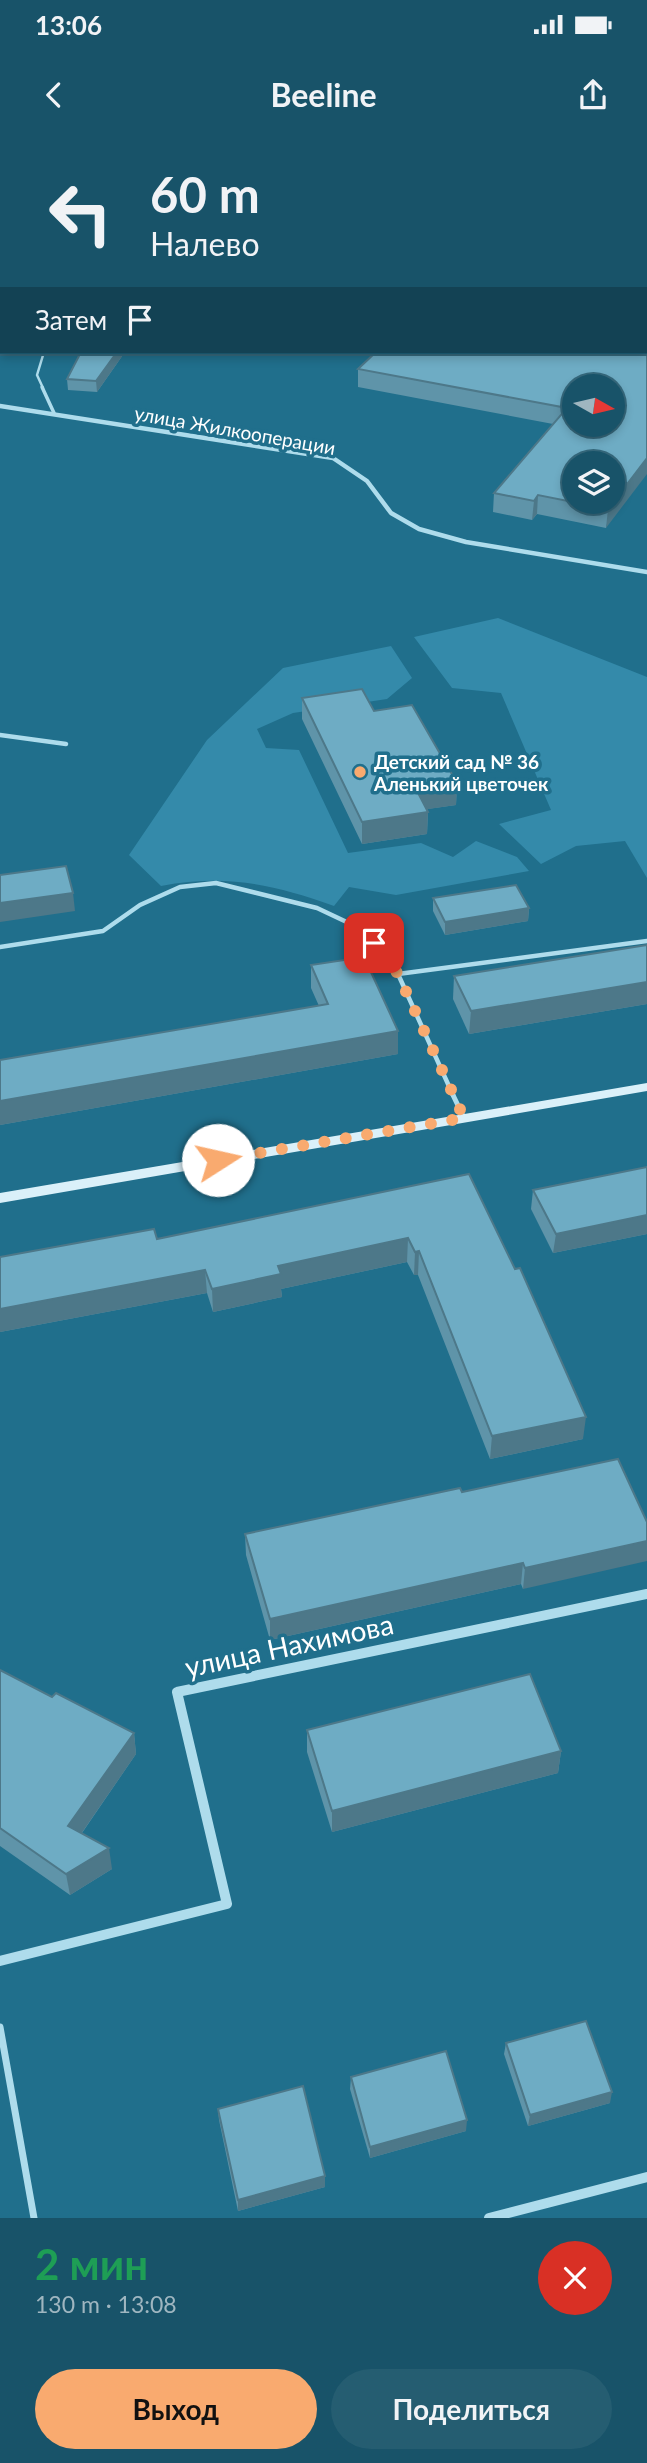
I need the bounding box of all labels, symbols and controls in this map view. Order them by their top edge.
text: 13:06 [35,9,102,41]
text: Beeline [270,75,377,114]
icon: back [35,76,73,114]
icon: share [574,76,612,114]
text: 60 m [150,165,260,223]
icon: left [35,168,126,259]
text: Налево [150,224,260,263]
icon: arrive [121,301,159,339]
text: Затем [35,304,107,336]
north arrow [562,374,625,438]
map controls [562,374,625,514]
street label: улица Жилкооперации [133,401,337,459]
button: layers [562,451,625,514]
place label: Детский сад № 36 Аленький цветочек [373,750,549,795]
marker: Детский сад № 36 Аленький цветочек [352,764,368,780]
pin [344,913,404,973]
icon: arrive [355,924,393,962]
position arrow [181,1123,255,1197]
street label: улица Нахимова [182,1606,396,1684]
text: 2 мин [35,2239,148,2289]
button: close [538,2241,612,2315]
text: 130 m · 13:08 [35,2290,177,2318]
button: Выход [35,2369,317,2449]
button: Поделиться [331,2369,612,2449]

